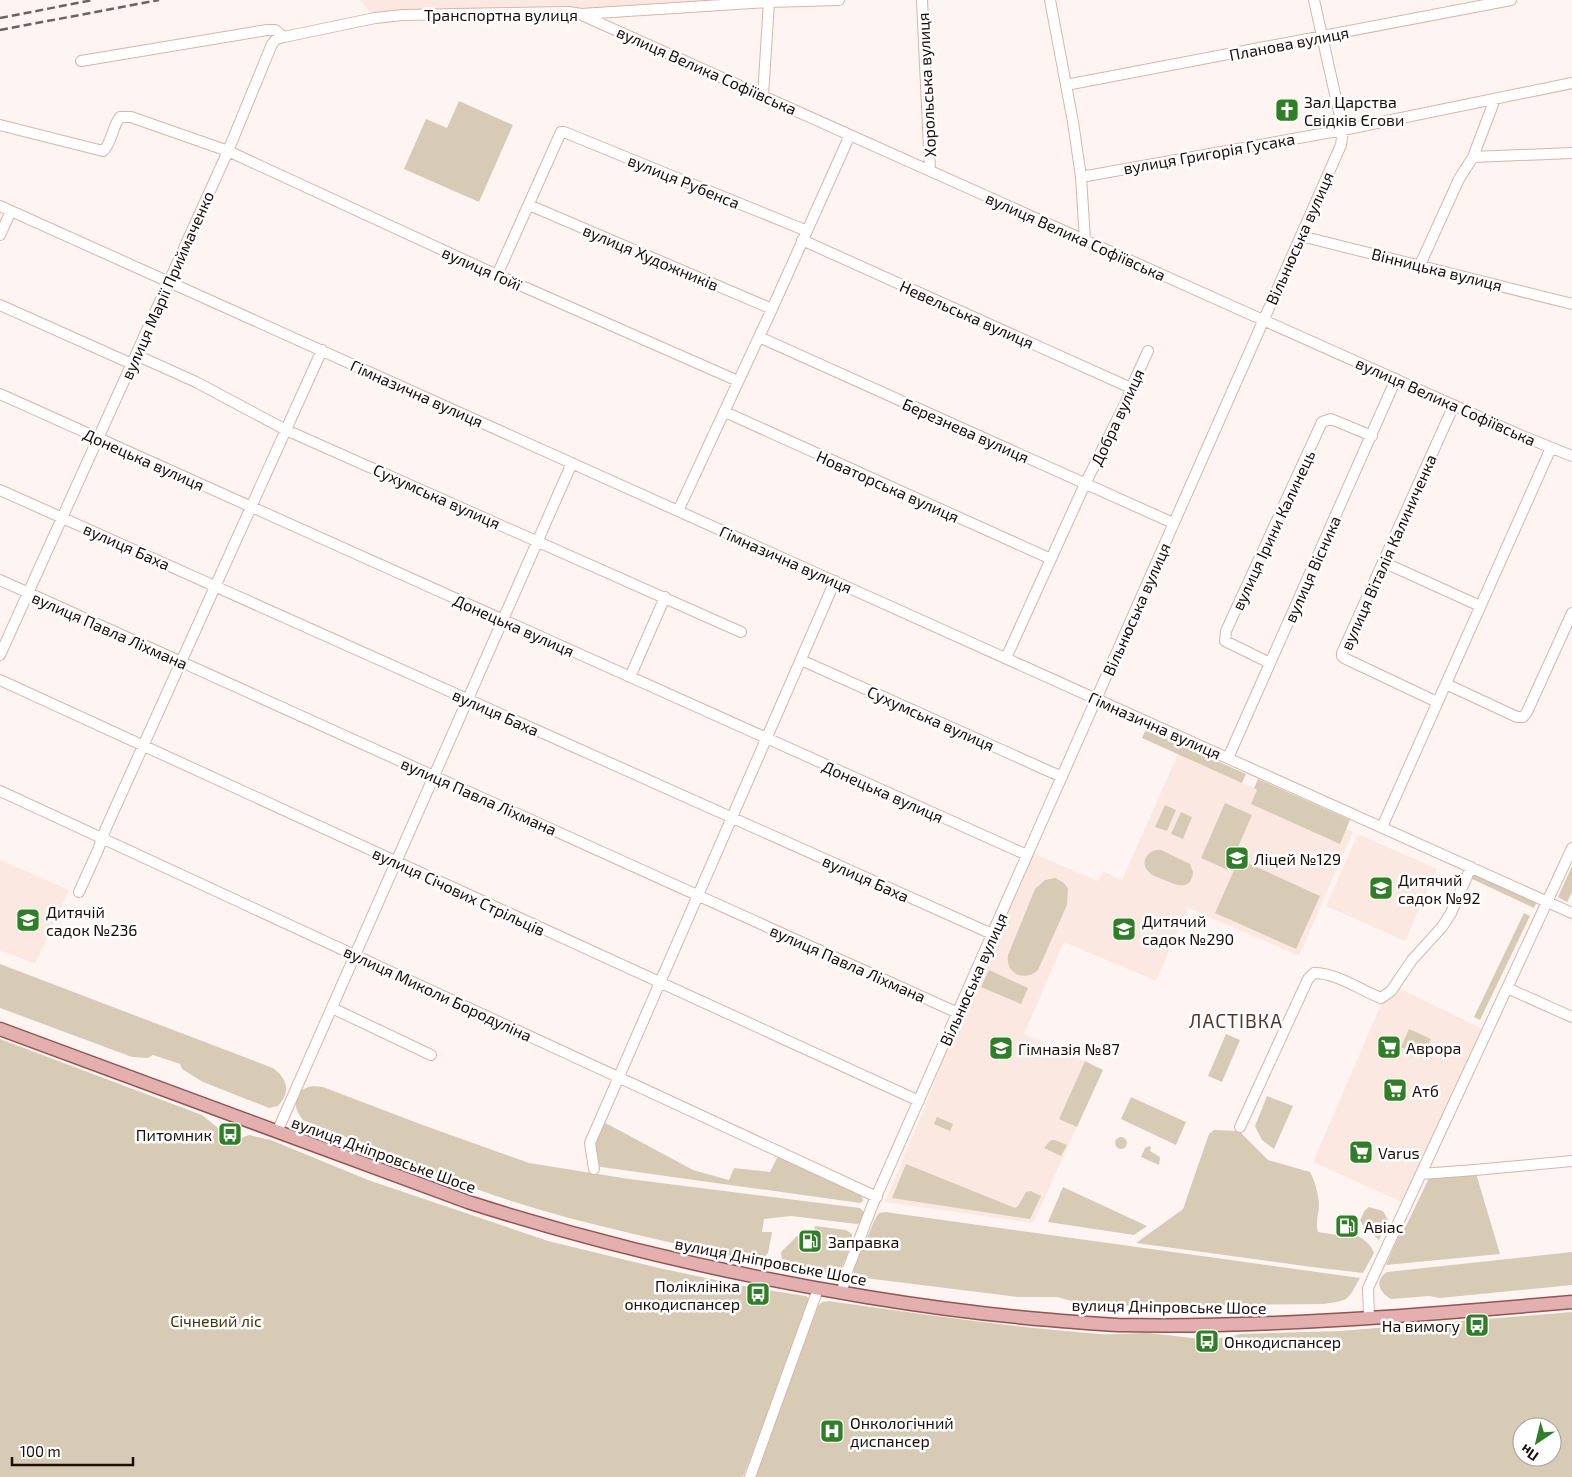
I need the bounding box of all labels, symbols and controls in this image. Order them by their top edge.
street label: Транспортна вулиця [424,5,578,25]
street label: Хорольська вулиця [913,12,940,158]
street label: вулиця Велика Софіївська [614,22,800,119]
street label: Планова вулиця [1228,22,1351,65]
place label: Зал Царства Свідків Єгови [1304,92,1404,129]
church icon: Зал Царства Свідків Єгови [1274,97,1300,123]
street label: вулиця Григорія Гусака [1122,129,1296,178]
street label: вулиця Рубенса [625,150,743,213]
street label: Вільнюська вулиця [1261,169,1338,308]
street label: вулиця Марії Приймаченко [117,188,218,383]
street label: вулиця Велика Софіївська [983,188,1169,285]
street label: вулиця Художників [580,220,722,295]
street label: вулиця Гойї [439,242,526,295]
street label: Вінницька вулиця [1369,244,1504,295]
street label: Невельська вулиця [897,276,1037,353]
street label: вулиця Велика Софіївська [1353,353,1539,450]
street label: Гімназична вулиця [347,355,486,432]
street label: Добра вулиця [1086,366,1149,469]
street label: Березнева вулиця [899,394,1032,467]
street label: Донецька вулиця [80,424,207,495]
street label: Новаторська вулиця [813,446,962,527]
street label: вулиця Ірини Калинець [1227,447,1319,614]
street label: вулиця Віталія Калиниченка [1336,451,1441,653]
street label: Сухумська вулиця [370,459,503,533]
street label: вулиця Вісника [1280,513,1345,626]
street label: вулиця Баха [80,518,173,574]
street label: Гімназична вулиця [716,521,855,598]
street label: Вільнюська вулиця [1098,540,1175,679]
street label: вулиця Павла Ліхмана [29,587,191,674]
street label: Донецька вулиця [450,590,577,661]
street label: Сухумська вулиця [864,681,997,755]
street label: вулиця Баха [449,684,542,740]
street label: Гімназична вулиця [1085,687,1224,764]
street label: вулиця Павла Ліхмана [398,753,560,840]
street label: Донецька вулиця [819,756,946,827]
street label: вулиця Січових Стрільців [369,843,548,940]
school or university icon: Ліцей №129 [1224,845,1250,871]
place label: Ліцей №129 [1254,849,1341,868]
street label: вулиця Баха [819,850,912,906]
place label: Дитячий садок №92 [1398,870,1481,907]
school or university icon: Дитячий садок №92 [1368,875,1394,901]
place label: Дитячій садок №236 [46,902,137,939]
school or university icon: Дитячій садок №236 [15,907,41,933]
street label: Вільнюська вулиця [935,910,1012,1049]
place label: Дитячий садок №290 [1142,911,1234,948]
school or university icon: Дитячий садок №290 [1111,916,1137,942]
street label: вулиця Павла Ліхмана [767,920,929,1007]
street label: вулиця Миколи Бородуліна [341,941,535,1046]
district label: ЛАСТІВКА [1189,1009,1283,1032]
supermarket icon: Аврора [1376,1034,1402,1060]
school or university icon: Гімназія №87 [988,1035,1014,1061]
place label: Аврора [1406,1038,1461,1057]
place label: Гімназія №87 [1018,1039,1120,1058]
supermarket icon: Атб [1382,1077,1408,1103]
place label: Атб [1412,1081,1439,1100]
street label: вулиця Дніпровське Шосе [289,1112,479,1197]
bus stop icon: Питомник [217,1121,243,1147]
place label: Питомник [136,1125,212,1144]
supermarket icon: Varus [1348,1139,1374,1165]
place label: Varus [1378,1143,1420,1162]
fuel station icon: Авіас [1334,1213,1360,1239]
place label: Авіас [1364,1217,1404,1236]
fuel station icon: Заправка [797,1228,823,1254]
place label: Заправка [828,1232,899,1251]
street label: вулиця Дніпровське Шосе [673,1233,869,1290]
place label: Поліклініка онкодиспансер [624,1276,740,1313]
bus stop icon: Поліклініка онкодиспансер [745,1281,771,1307]
street label: вулиця Дніпровське Шосе [1071,1295,1267,1318]
park label: Січневий ліс [170,1311,262,1330]
bus stop icon: На вимогу [1464,1312,1490,1338]
place label: На вимогу [1382,1316,1460,1336]
bus stop icon: Онкодиспансер [1194,1328,1220,1354]
place label: Онкодиспансер [1224,1332,1341,1351]
place label: Онкологічний диспансер [850,1413,954,1450]
north arrow [1512,1417,1562,1467]
hospital icon: Онкологічний диспансер [819,1418,845,1444]
scale bar [12,1434,134,1466]
text: Пн [1517,1441,1542,1465]
text: 100 m [20,1442,61,1460]

